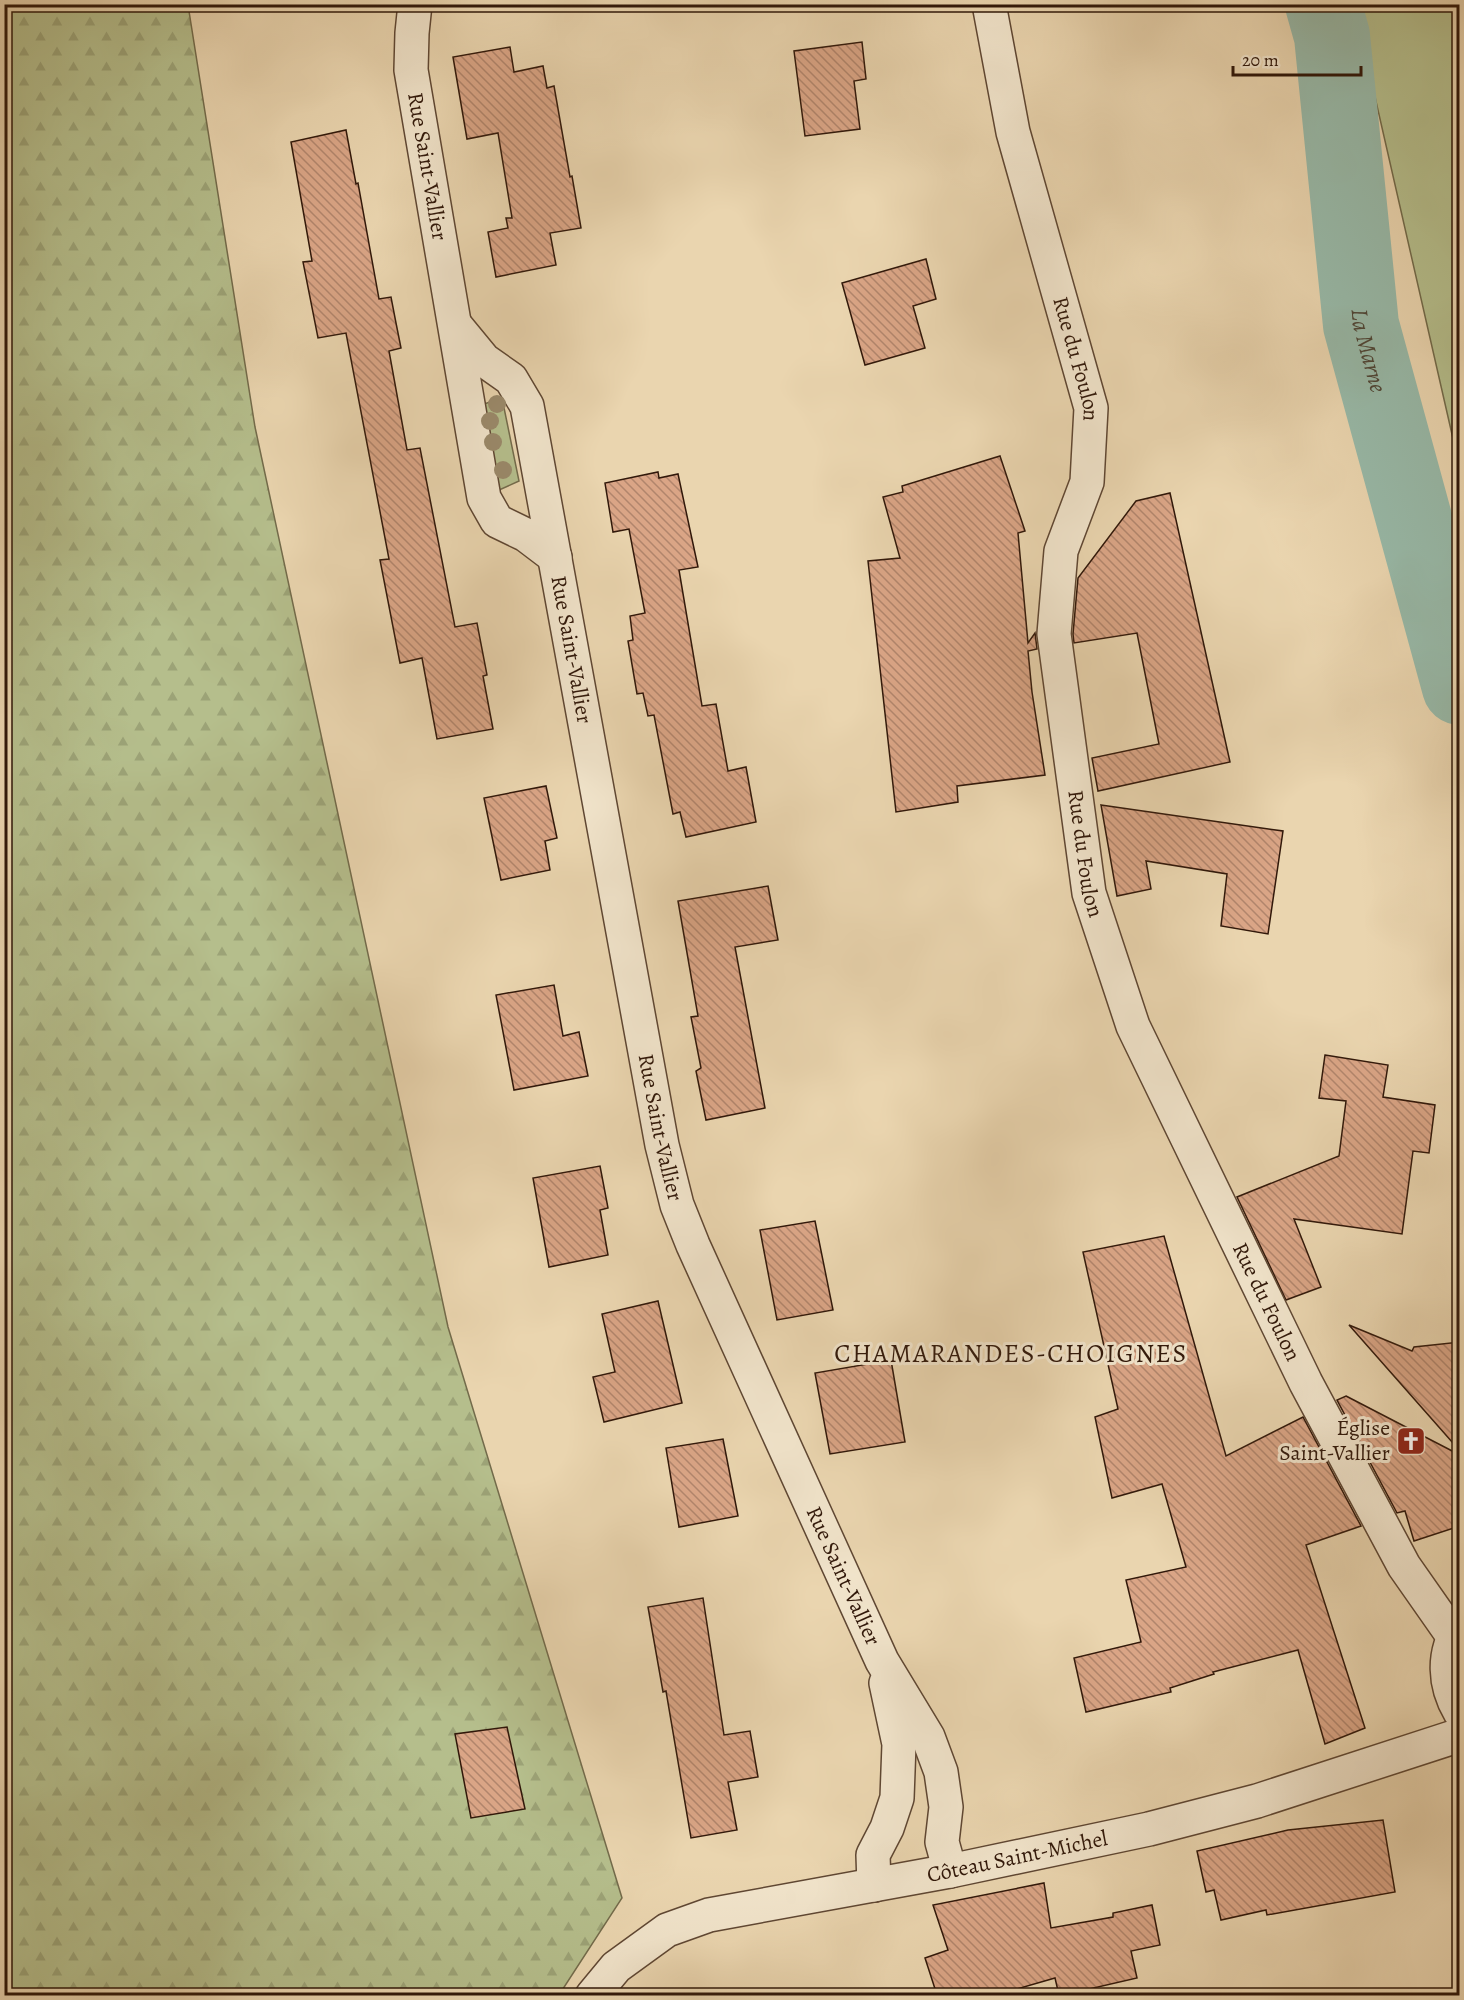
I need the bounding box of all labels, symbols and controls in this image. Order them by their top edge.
scale bar [1233,39,1360,77]
text: 20 m [1242,48,1279,72]
street label: Rue Saint-Vallier [400,90,455,243]
street label: Rue du Foulon [1045,293,1106,422]
water label: La Marne [1343,307,1395,396]
street label: Rue Saint-Vallier [543,573,600,726]
street label: Rue du Foulon [1060,788,1111,921]
street label: Rue Saint-Vallier [631,1051,690,1204]
street label: Rue du Foulon [1225,1237,1308,1366]
district label: CHAMARANDES-CHOIGNES [834,1336,1188,1371]
place label: Église Saint-Vallier [1279,1413,1390,1468]
church icon: Église Saint-Vallier [1395,1425,1427,1457]
street label: Rue Saint-Vallier [799,1501,888,1650]
street label: Côteau Saint-Michel [925,1823,1110,1890]

